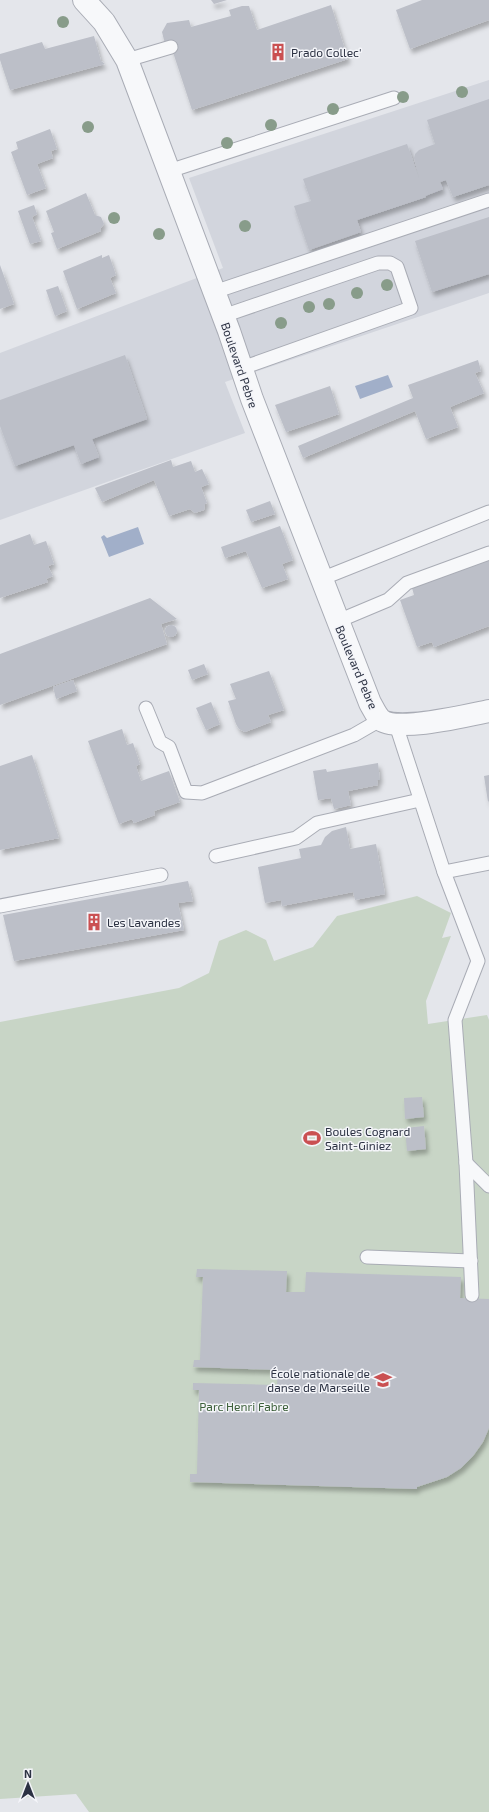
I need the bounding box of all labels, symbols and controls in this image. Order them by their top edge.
building icon: Prado Collec' [268,42,288,62]
place label: Prado Collec' [291,45,361,59]
street label: Boulevard Pebre [219,320,261,410]
street label: Boulevard Pebre [333,623,381,711]
building icon: Les Lavandes [84,912,104,932]
place label: Les Lavandes [107,915,180,929]
place label: Boules Cognard Saint-Giniez [325,1124,410,1152]
sports icon: Boules Cognard Saint-Giniez [302,1128,322,1148]
place label: École nationale de danse de Marseille [267,1366,370,1394]
school or university icon: École nationale de danse de Marseille [373,1370,393,1390]
park label: Parc Henri Fabre [199,1399,289,1413]
north arrow [8,1764,48,1804]
text: N [24,1767,32,1780]

